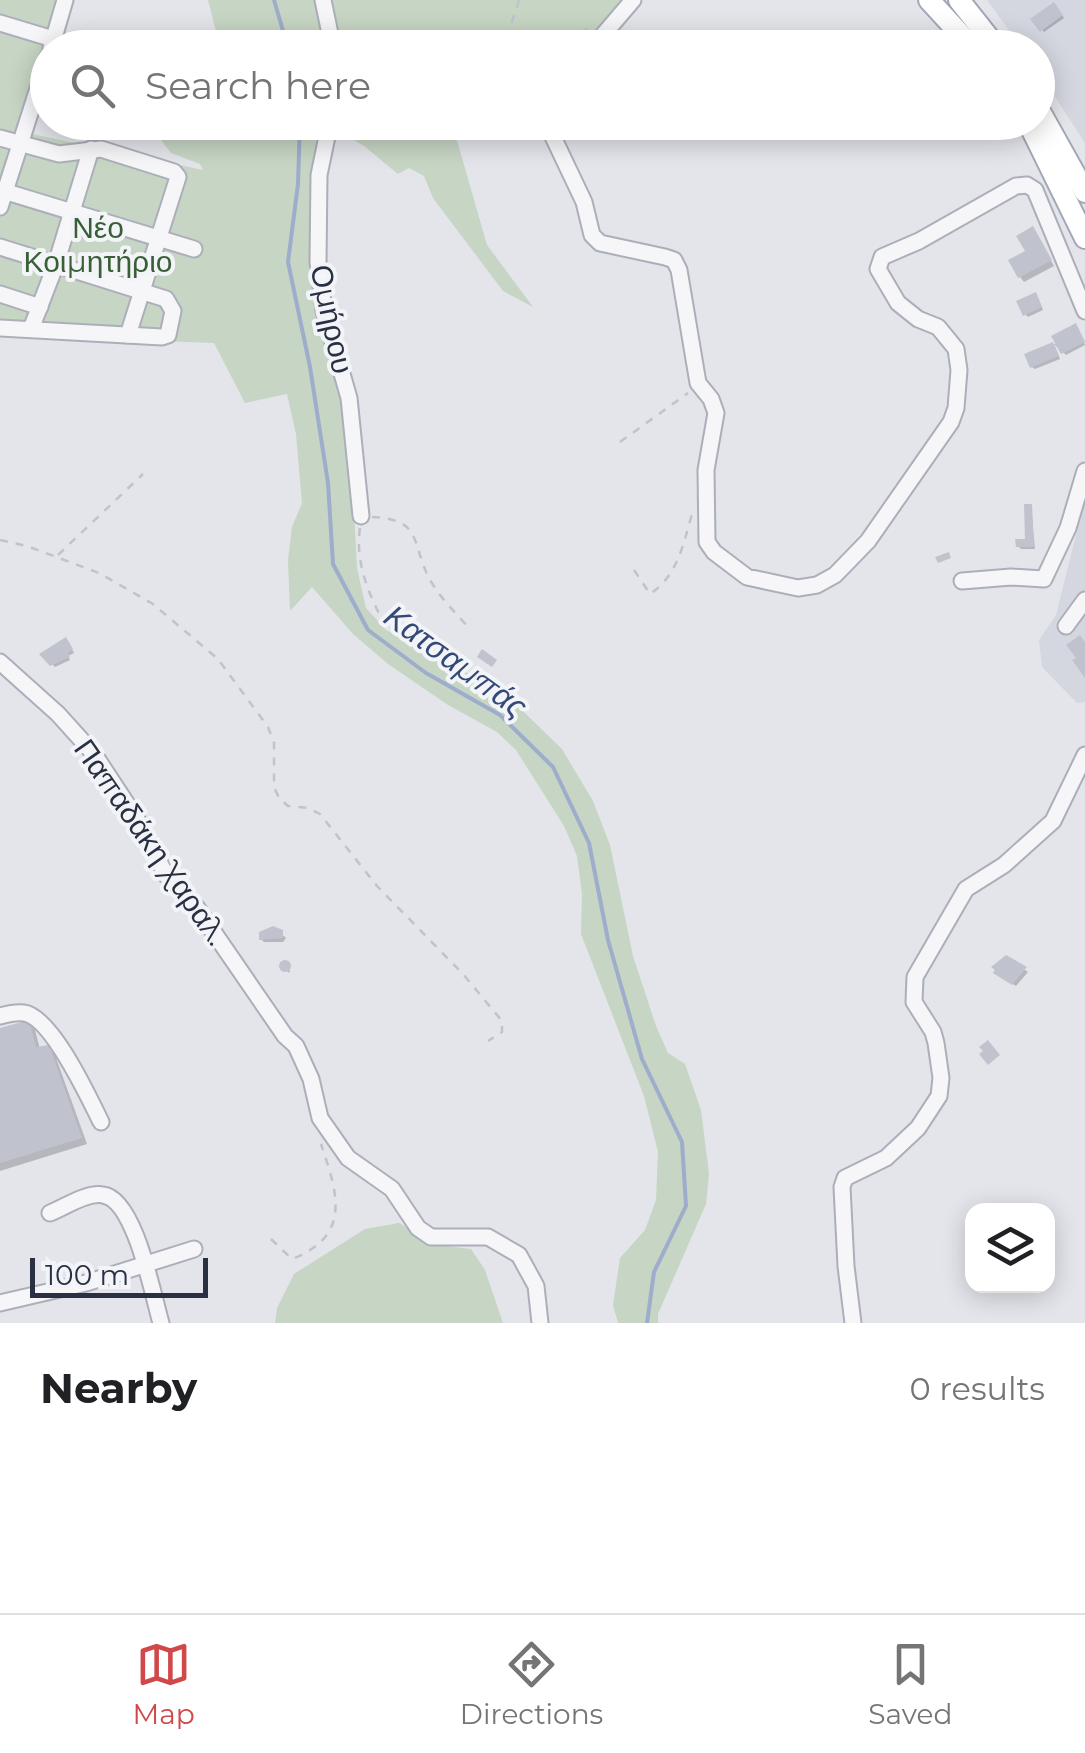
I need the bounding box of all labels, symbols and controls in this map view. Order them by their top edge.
search box [30,30,1055,140]
icon: search [65,58,120,113]
text: Search here [145,62,371,109]
park label: Νέο Κοιμητήριο [24,209,172,280]
street label: Ομήρου [302,261,362,377]
water label: Κατσαμπάς [377,596,535,726]
street label: Παπαδάκη Χαραλ. [66,732,236,952]
map controls [965,1203,1055,1293]
button: layers [965,1203,1055,1293]
scale bar [30,1253,208,1298]
text: 100 m [45,1258,129,1292]
text: Nearby [40,1362,197,1414]
text: 0 results [910,1369,1045,1408]
tab: Map [133,1637,195,1731]
tab: Directions [460,1637,603,1731]
tab: Saved [868,1637,952,1731]

